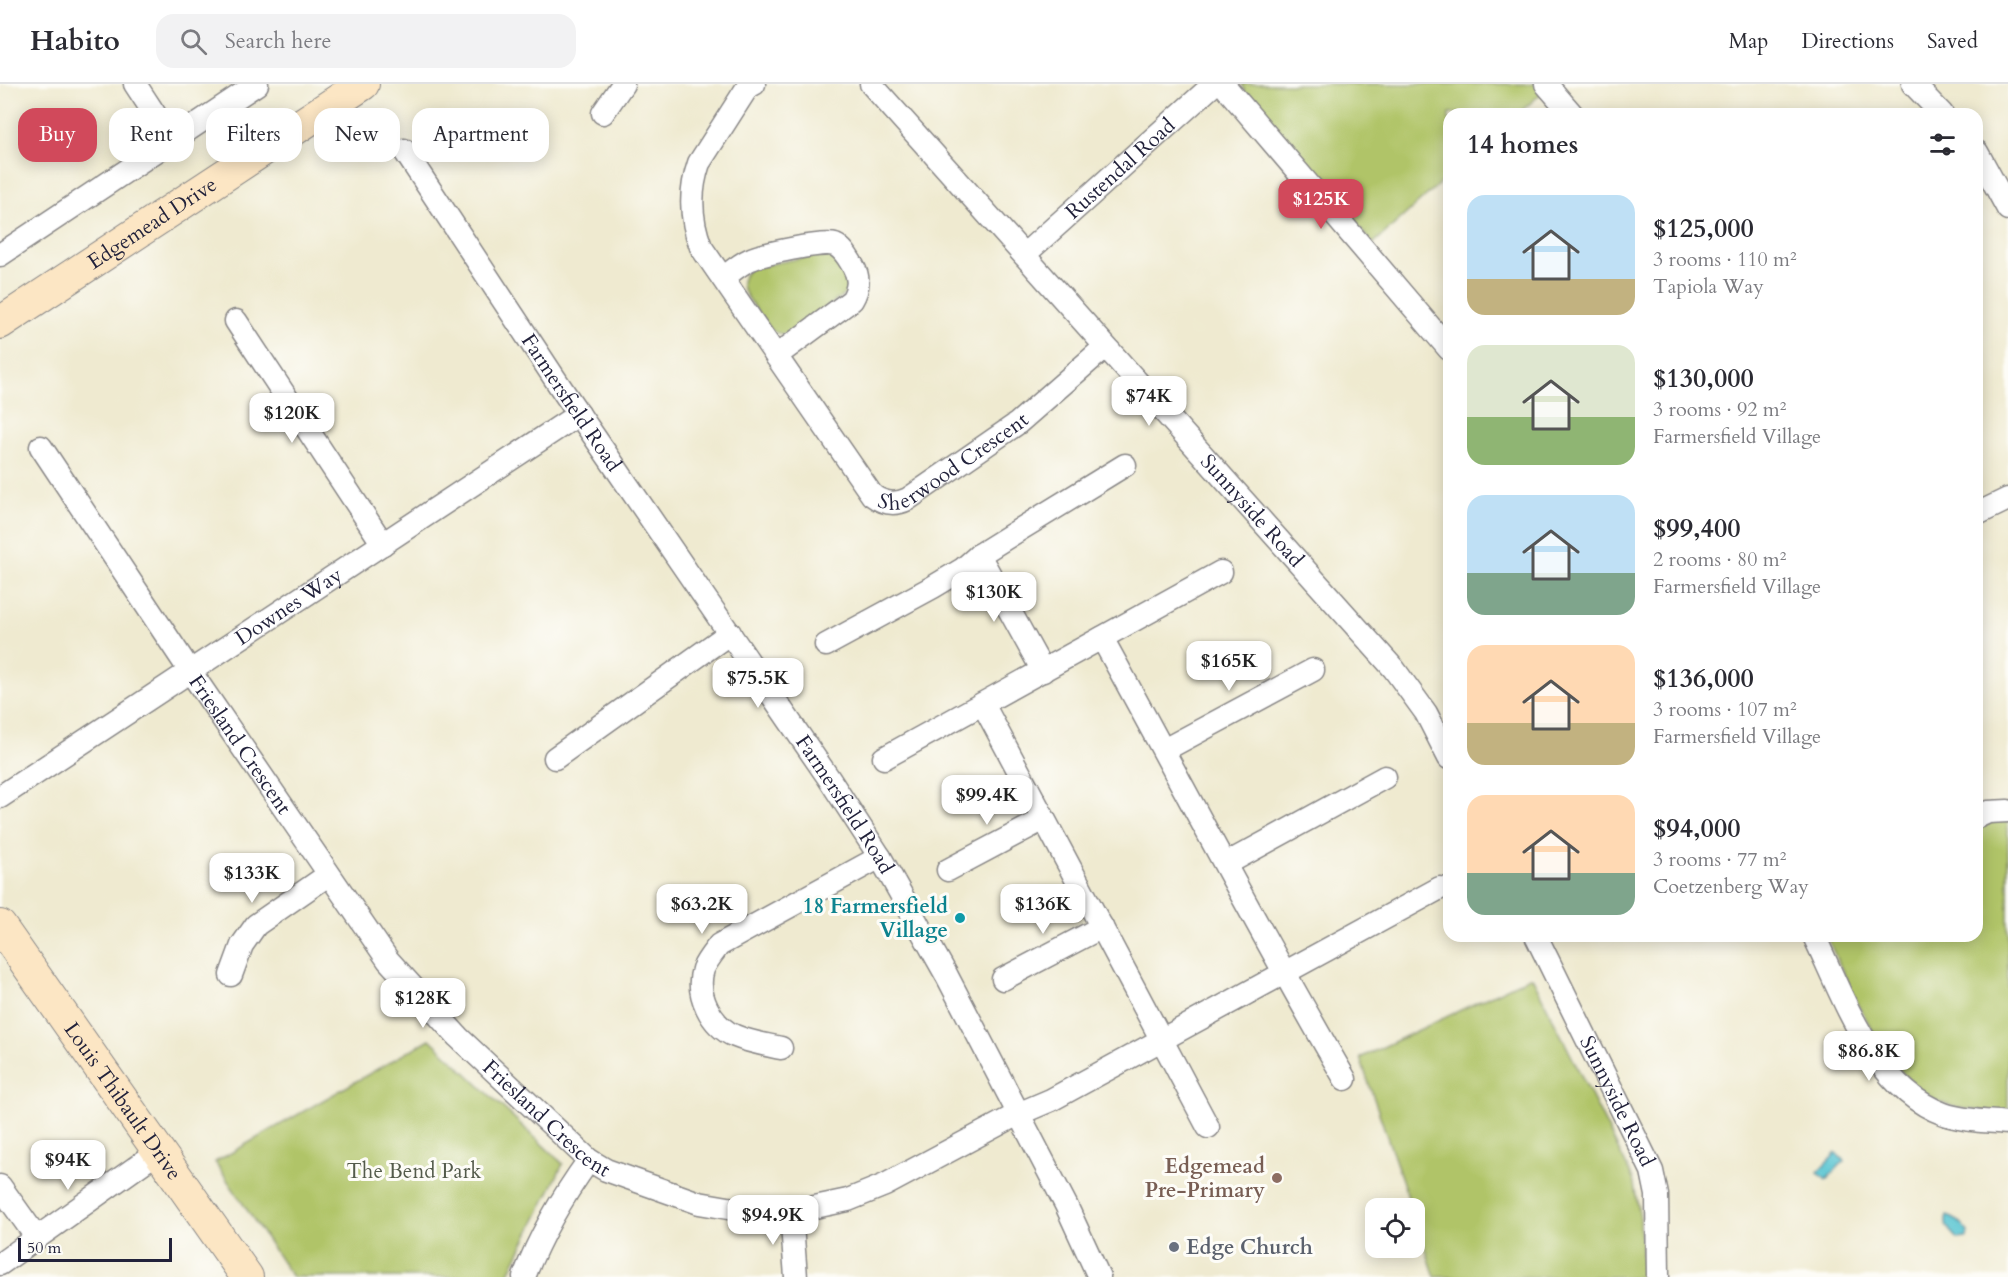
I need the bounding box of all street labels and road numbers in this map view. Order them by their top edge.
street label: Rustendal Road [1059,112,1182,226]
street label: Edgemead Drive [82,170,223,277]
street label: Farmersfield Road [514,328,628,477]
street label: Sherwood Crescent [874,406,1035,518]
street label: Sunnyside Road [1194,448,1310,574]
street label: Downes Way [230,561,348,652]
street label: Friesland Crescent [182,669,298,821]
street label: Farmersfield Road [788,729,900,879]
street label: Louis Thibault Drive [57,1016,189,1186]
street label: Sunnyside Road [1572,1031,1662,1172]
street label: Friesland Crescent [476,1053,616,1185]

